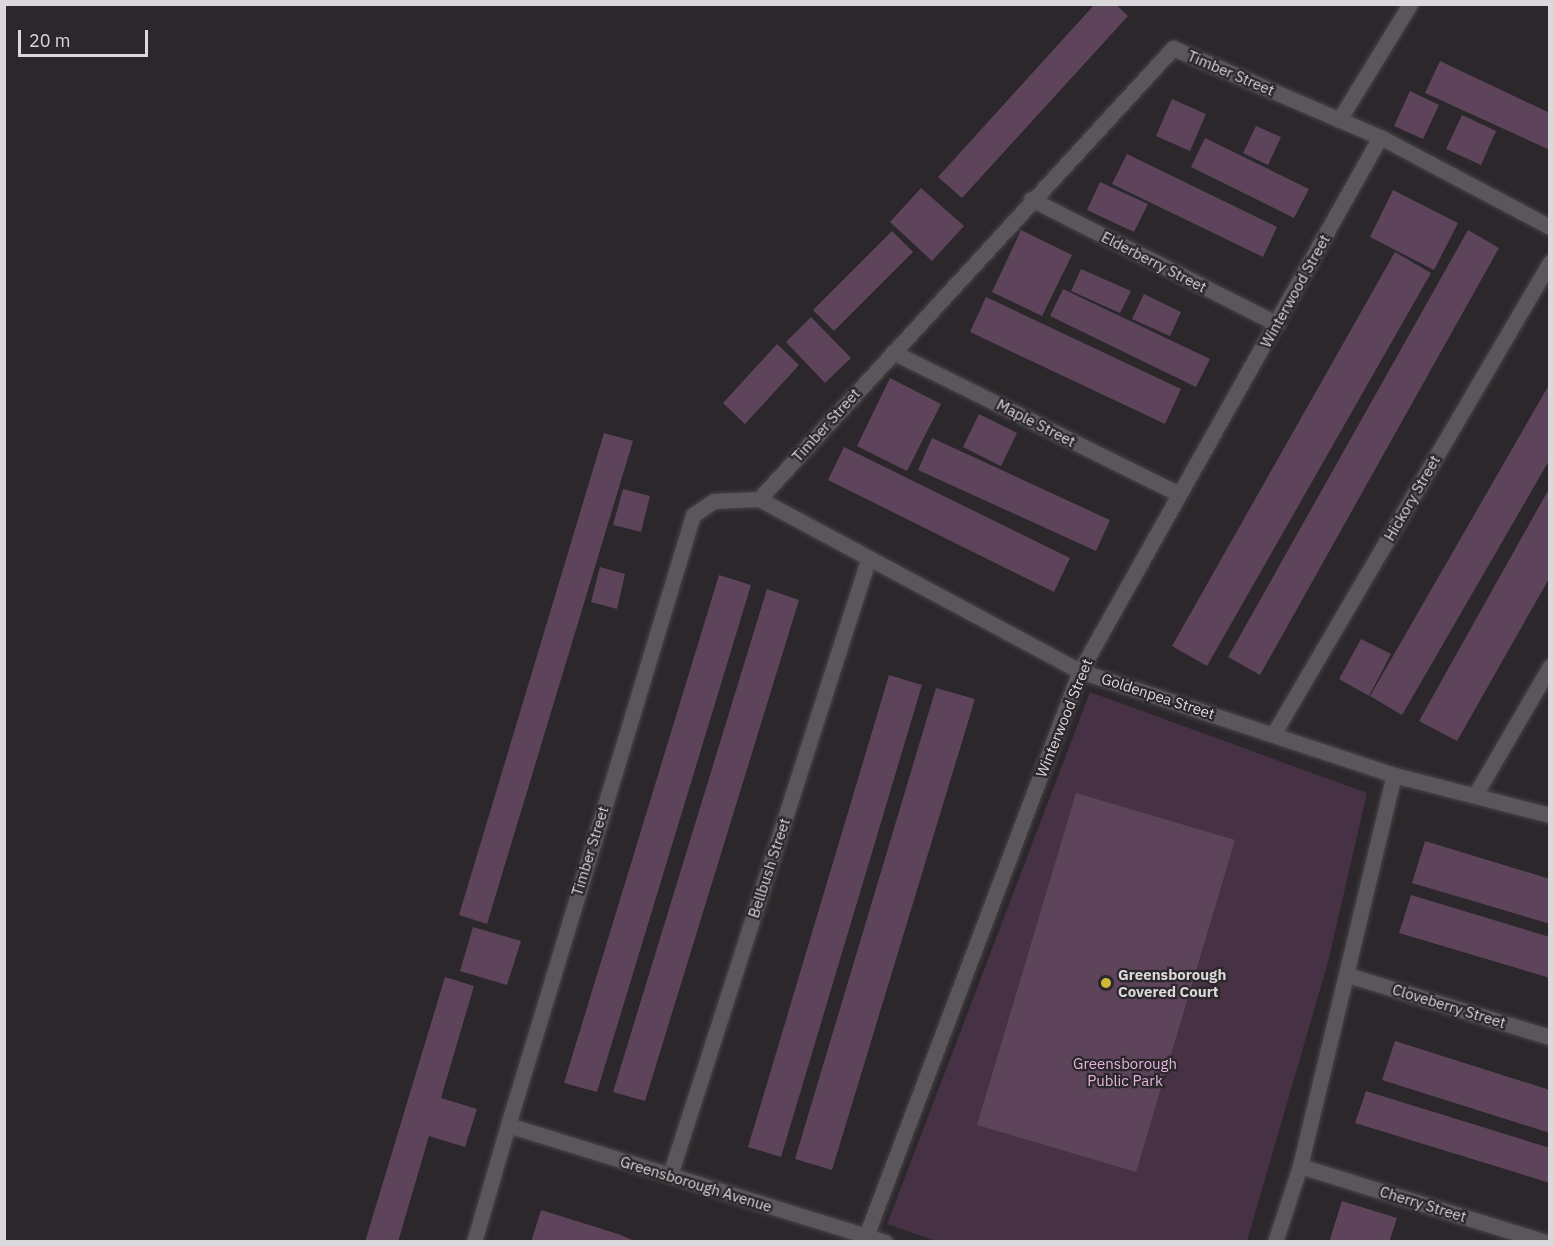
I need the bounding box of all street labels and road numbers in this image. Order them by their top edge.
street label: Timber Street [1185,47,1277,99]
street label: Elderberry Street [1098,228,1210,296]
street label: Winterwood Street [1257,231,1333,351]
street label: Timber Street [788,385,864,465]
street label: Maple Street [994,395,1078,451]
street label: Hickory Street [1380,452,1444,544]
street label: Winterwood Street [1032,656,1096,780]
street label: Goldenpea Street [1099,669,1217,723]
street label: Timber Street [568,804,612,898]
street label: Bellbush Street [744,816,794,920]
street label: Cloveberry Street [1390,980,1508,1032]
street label: Greensborough Avenue [618,1152,774,1216]
street label: Cherry Street [1378,1182,1468,1226]

